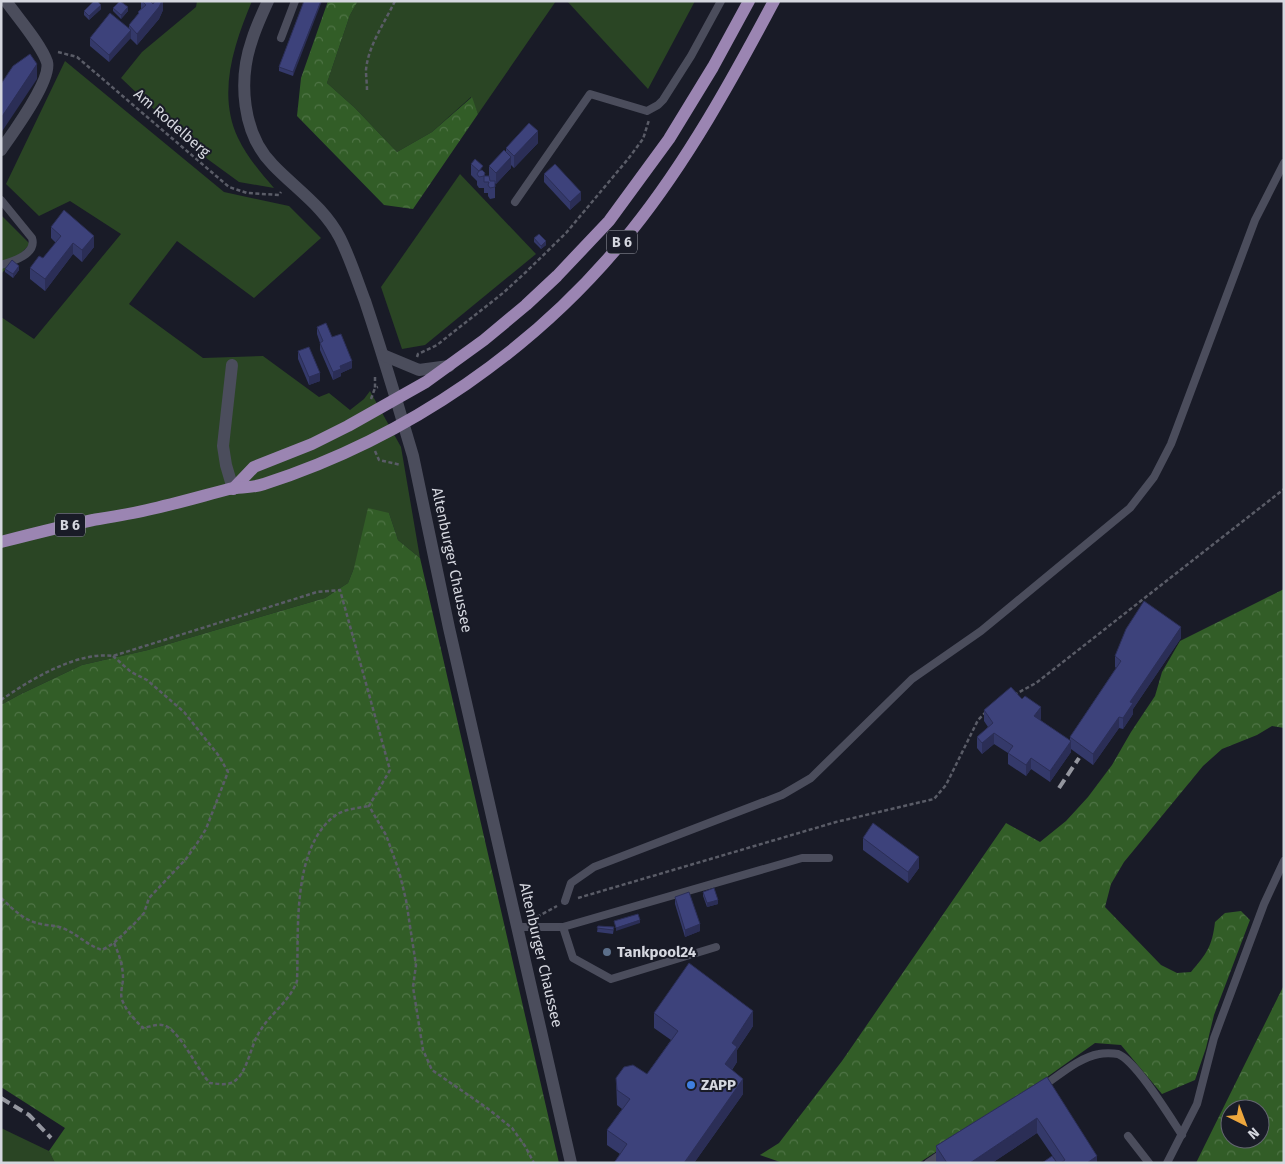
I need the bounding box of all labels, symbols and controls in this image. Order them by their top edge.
street label: Am Rodelberg [130,85,214,161]
road number: B 6 [607,230,637,253]
street label: Altenburger Chaussee [428,486,476,634]
road number: B 6 [55,514,85,536]
street label: Altenburger Chaussee [516,881,566,1029]
place label: Tankpool24 [617,943,697,961]
marker: Tankpool24 [601,946,613,958]
place label: ZAPP [701,1076,736,1094]
marker: ZAPP [685,1079,697,1091]
north arrow [1220,1099,1270,1149]
text: N [1244,1124,1263,1143]

